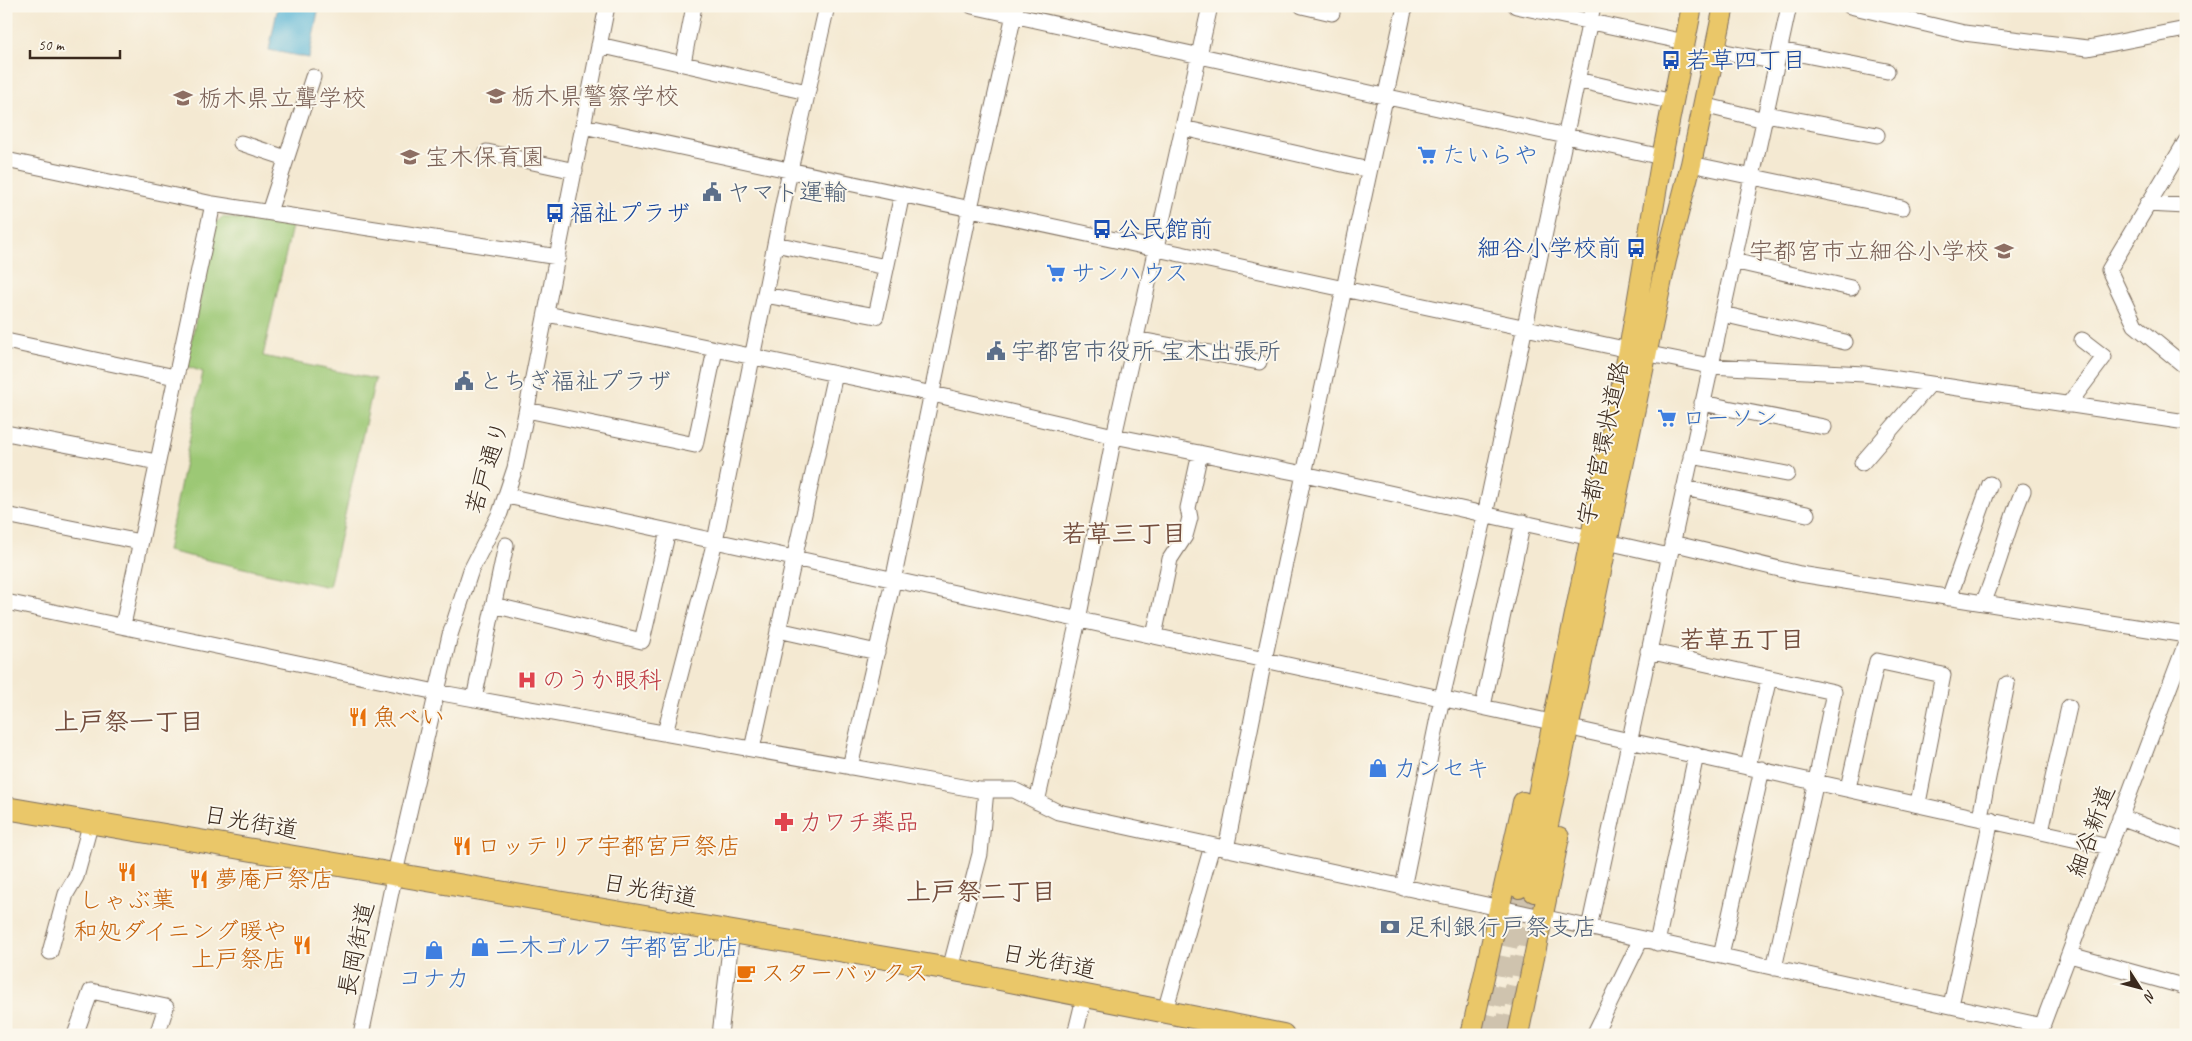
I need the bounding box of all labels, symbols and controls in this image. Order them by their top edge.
scale bar [30,28,120,60]
text: 50 m [38,36,65,55]
place label: 若草四丁目 [1686,45,1806,75]
bus stop icon: 若草四丁目 [1660,49,1682,71]
place label: 栃木県警察学校 [511,81,679,111]
place label: 栃木県立聾学校 [198,83,366,113]
school or university icon: 栃木県警察学校 [485,85,507,107]
school or university icon: 栃木県立聾学校 [172,87,194,109]
place label: たいらや [1442,140,1538,170]
place label: 宝木保育園 [425,142,545,172]
supermarket icon: たいらや [1416,144,1438,166]
school or university icon: 宝木保育園 [399,146,421,168]
place label: ヤマト運輸 [727,177,847,207]
public building icon: ヤマト運輸 [701,181,723,203]
place label: 福祉プラザ [570,198,690,228]
bus stop icon: 福祉プラザ [544,202,566,224]
place label: 公民館前 [1117,214,1213,244]
bus stop icon: 公民館前 [1091,218,1113,240]
place label: 細谷小学校前 [1477,233,1621,263]
place label: 宇都宮市立細谷小学校 [1749,236,1989,266]
bus stop icon: 細谷小学校前 [1625,237,1647,259]
school or university icon: 宇都宮市立細谷小学校 [1993,240,2015,262]
place label: サンハウス [1071,258,1189,288]
supermarket icon: サンハウス [1045,262,1067,284]
place label: 宇都宮市役所 宝木出張所 [1011,336,1281,366]
public building icon: 宇都宮市役所 宝木出張所 [985,340,1007,362]
street label: 宇都宮環状道路 [1571,358,1635,528]
place label: とちぎ福祉プラザ [479,366,671,396]
public building icon: とちぎ福祉プラザ [453,370,475,392]
place label: ローソン [1682,403,1778,433]
supermarket icon: ローソン [1656,407,1678,429]
street label: 若戸通り [459,417,515,517]
district label: 若草三丁目 [1061,518,1187,550]
district label: 若草五丁目 [1679,624,1805,656]
place label: のうか眼科 [542,665,662,695]
hospital icon: のうか眼科 [516,669,538,691]
place label: 魚べい [373,702,445,732]
district label: 上戸祭一丁目 [54,706,204,738]
restaurant icon: 魚べい [347,706,369,728]
place label: カンセキ [1393,753,1489,783]
shop icon: カンセキ [1367,757,1389,779]
street label: 細谷新道 [2060,781,2122,881]
street label: 日光街道 [201,799,301,845]
place label: カワチ薬品 [799,807,919,837]
pharmacy icon: カワチ薬品 [773,811,795,833]
place label: ロッテリア宇都宮戸祭店 [477,831,741,861]
restaurant icon: ロッテリア宇都宮戸祭店 [451,835,473,857]
restaurant icon: しゃぶ葉 [116,861,138,883]
place label: 夢庵戸祭店 [214,864,334,894]
street label: 日光街道 [600,867,700,913]
restaurant icon: 夢庵戸祭店 [188,868,210,890]
district label: 上戸祭二丁目 [906,876,1056,908]
place label: しゃぶ葉 [79,885,175,915]
street label: 長岡街道 [331,899,381,999]
place label: 足利銀行戸祭支店 [1405,912,1597,942]
place label: 和処ダイニング暖や 上戸祭店 [73,916,287,974]
bank icon: 足利銀行戸祭支店 [1379,916,1401,938]
place label: 二木ゴルフ 宇都宮北店 [495,932,740,962]
restaurant icon: 和処ダイニング暖や 上戸祭店 [291,934,313,956]
shop icon: 二木ゴルフ 宇都宮北店 [469,936,491,958]
street label: 日光街道 [999,937,1099,985]
shop icon: コナカ [423,939,445,961]
place label: スターバックス [761,958,929,988]
cafe icon: スターバックス [735,962,757,984]
place label: コナカ [398,963,470,993]
north arrow [2114,964,2164,1014]
text: N [2139,987,2160,1006]

